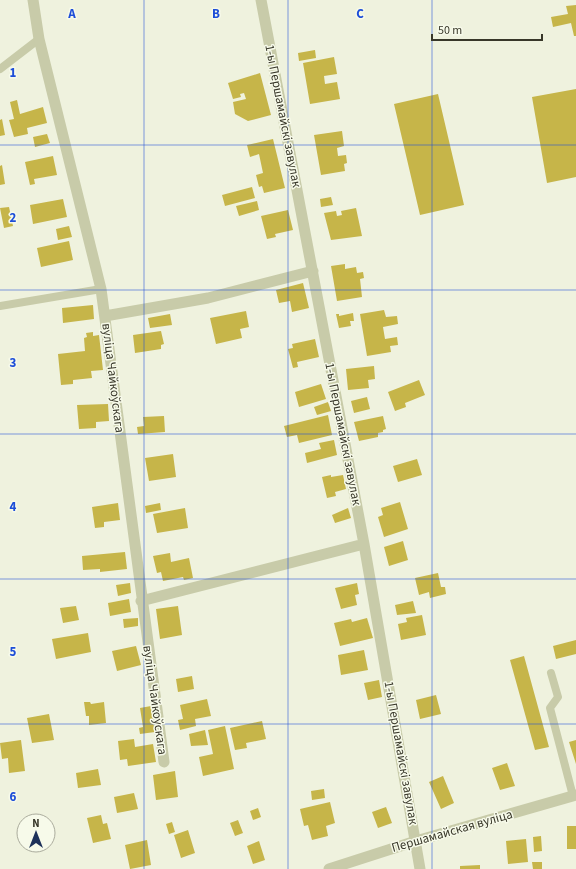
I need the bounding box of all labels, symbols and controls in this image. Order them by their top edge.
text: A [67,5,76,23]
text: B [212,5,220,23]
text: C [356,5,364,23]
scale bar [432,16,542,42]
text: 50 m [438,22,462,39]
street label: 1-ы Першамайскі завулак [260,43,306,190]
text: 1 [10,64,17,82]
text: 2 [10,209,17,227]
street label: вуліца Чайкоўскага [97,322,129,434]
text: 3 [10,354,17,372]
street label: 1-ы Першамайскі завулак [320,361,366,508]
text: 4 [10,498,17,516]
text: 5 [10,643,17,661]
street label: вуліца Чайкоўскага [138,644,172,756]
street label: 1-ы Першамайскі завулак [380,680,423,827]
text: 6 [10,788,17,806]
street label: Першамайская вуліца [389,805,515,857]
north arrow [16,813,56,853]
text: N [32,816,40,831]

